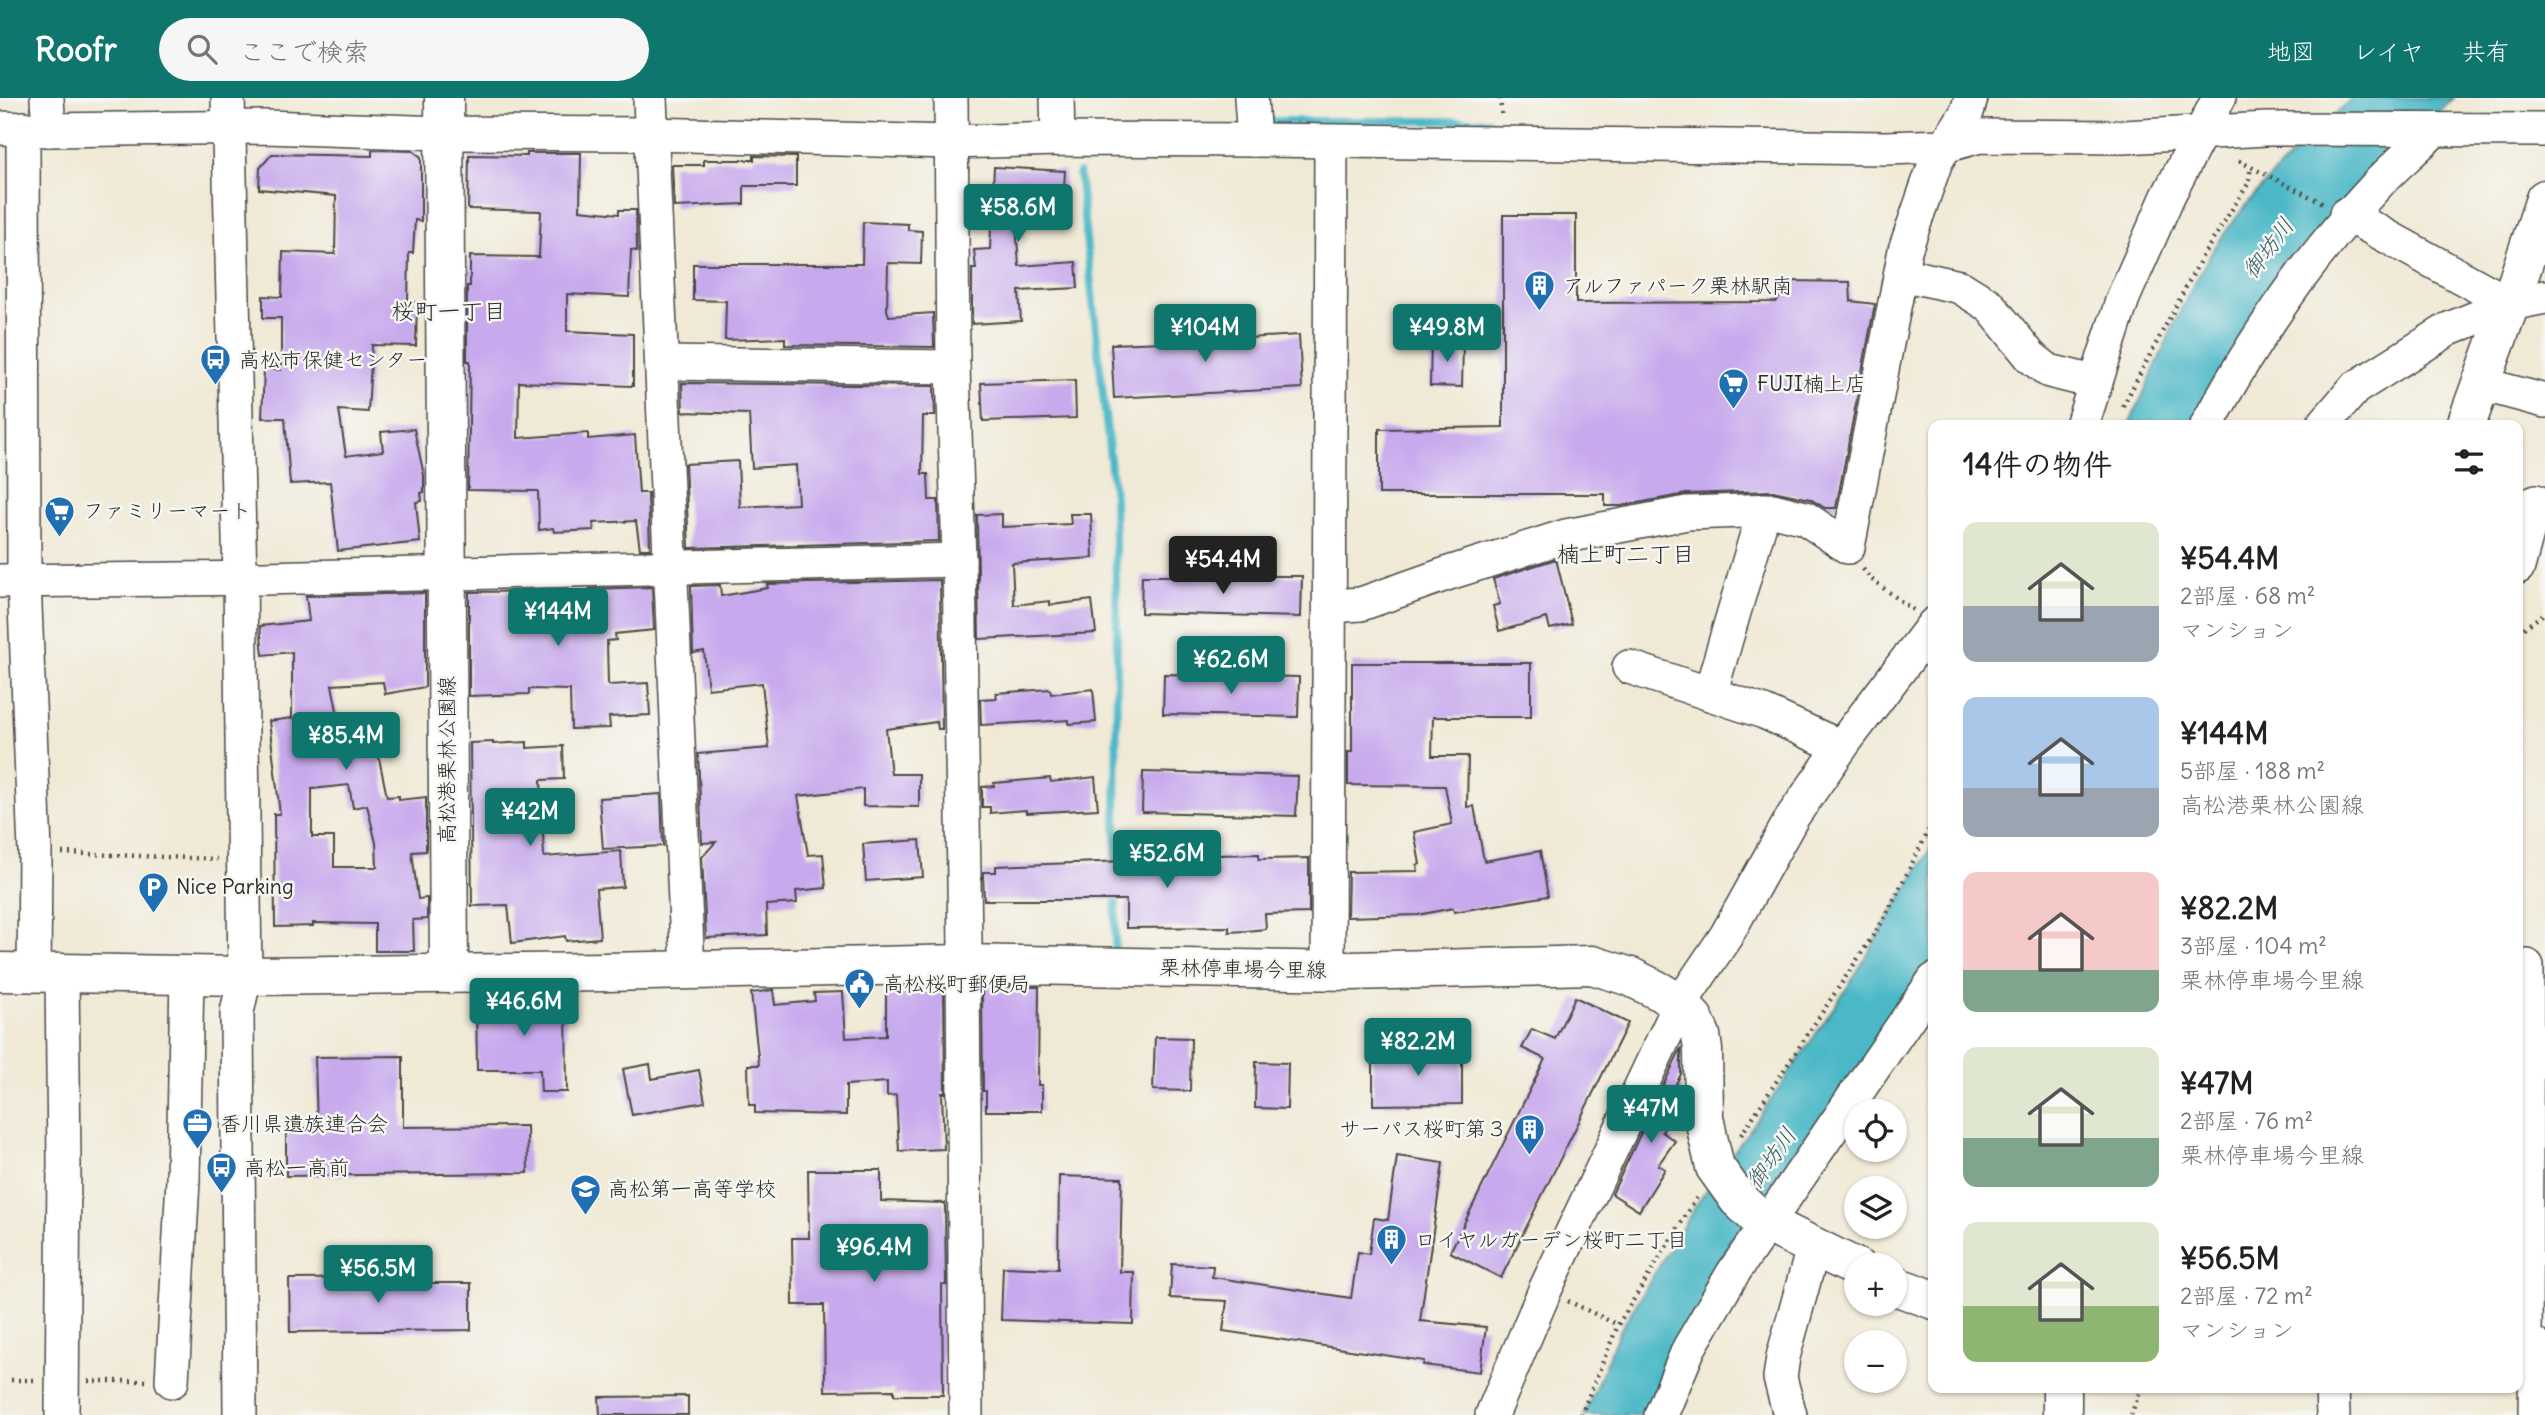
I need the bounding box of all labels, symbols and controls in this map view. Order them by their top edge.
search box [159,18,649,81]
text: Roofr [35,28,117,70]
icon: search [183,30,221,68]
text: ここで検索 [239,35,369,68]
text: 地図 [2267,36,2315,66]
text: レイヤ [2353,36,2424,66]
text: 共有 [2462,36,2510,66]
pin: ¥58.6M [961,184,1075,244]
text: ¥58.6M [980,192,1056,221]
water label: 御坊川 [2235,211,2300,284]
building icon: アルファパーク栗林駅南 [1523,269,1557,313]
place label: アルファパーク栗林駅南 [1563,272,1793,299]
district label: 桜町一丁目 [392,296,507,325]
pin: ¥104M [1156,304,1254,364]
pin: ¥49.8M [1390,304,1504,364]
text: ¥104M [1170,312,1240,341]
text: ¥49.8M [1409,312,1485,341]
bus stop icon: 高松市保健センター [199,343,233,387]
place label: 高松市保健センター [239,346,427,373]
supermarket icon: FUJI楠上店 [1717,367,1751,411]
place label: FUJI楠上店 [1757,370,1866,397]
icon: filters [2450,443,2488,481]
text: 14件の物件 [1963,445,2112,483]
supermarket icon: ファミリーマート [43,494,77,538]
place label: ファミリーマート [83,497,251,524]
pin: ¥54.4M [1166,536,1280,596]
district label: 楠上町二丁目 [1557,539,1695,568]
text: ¥54.4M [2180,539,2279,577]
text: ¥54.4M [1185,544,1261,573]
icon: home [2019,550,2103,634]
text: 2部屋 · 68 m² [2180,581,2315,610]
pin: ¥144M [509,588,607,648]
text: ¥144M [524,596,592,625]
text: マンション [2180,615,2294,644]
pin: ¥62.6M [1174,636,1288,696]
text: ¥62.6M [1193,644,1269,673]
street label: 高松港栗林公園線 [433,676,460,844]
pin: ¥85.4M [289,712,403,772]
text: ¥144M [2180,714,2269,752]
text: ¥85.4M [308,720,384,749]
icon: home [2019,725,2103,809]
text: 5部屋 · 188 m² [2180,756,2325,785]
pin: ¥42M [489,788,571,848]
text: 高松港栗林公園線 [2180,790,2364,819]
text: ¥42M [501,796,559,825]
pin: ¥52.6M [1110,830,1224,890]
text: ¥52.6M [1129,838,1205,867]
parking icon: Nice Parking [136,870,170,914]
place label: Nice Parking [176,873,294,900]
text: ¥82.2M [2180,889,2278,927]
icon: home [2019,900,2103,984]
text: 3部屋 · 104 m² [2180,931,2327,960]
street label: 栗林停車場今里線 [1159,954,1327,983]
text: 栗林停車場今里線 [2180,965,2364,994]
public building icon: 高松桜町郵便局 [843,967,877,1011]
place label: 高松桜町郵便局 [883,970,1030,997]
pin: ¥46.6M [467,978,581,1038]
text: ¥46.6M [486,986,562,1015]
pin: ¥82.2M [1361,1018,1475,1078]
text: ¥82.2M [1380,1026,1456,1055]
text: ¥47M [2180,1064,2254,1102]
icon: home [2019,1075,2103,1159]
pin: ¥47M [1610,1086,1692,1145]
text: ¥47M [1623,1093,1679,1122]
map controls [1844,1099,1907,1393]
button: locate [1844,1099,1907,1162]
text: 2部屋 · 76 m² [2180,1106,2313,1135]
office icon: 香川県遺族連合会 [180,1107,214,1151]
place label: 香川県遺族連合会 [220,1110,388,1137]
building icon: サーパス桜町第３ [1513,1112,1547,1156]
place label: サーパス桜町第３ [1339,1115,1507,1142]
water label: 御坊川 [1739,1121,1802,1194]
text: 栗林停車場今里線 [2180,1140,2364,1169]
bus stop icon: 高松一高前 [204,1151,238,1195]
place label: 高松一高前 [244,1154,349,1181]
school or university icon: 高松第一高等学校 [568,1172,602,1216]
place label: 高松第一高等学校 [608,1175,776,1202]
button: layers [1844,1176,1907,1239]
building icon: ロイヤルガーデン桜町二丁目 [1375,1223,1409,1267]
pin: ¥96.4M [817,1224,931,1284]
place label: ロイヤルガーデン桜町二丁目 [1415,1226,1688,1253]
text: ¥96.4M [836,1232,912,1261]
text: ¥56.5M [2180,1239,2280,1277]
pin: ¥56.5M [321,1246,435,1305]
icon: home [2019,1250,2103,1334]
text: ¥56.5M [340,1253,416,1282]
button: + [1844,1253,1907,1316]
text: 2部屋 · 72 m² [2180,1281,2313,1310]
text: マンション [2180,1315,2294,1344]
button: − [1844,1330,1907,1393]

